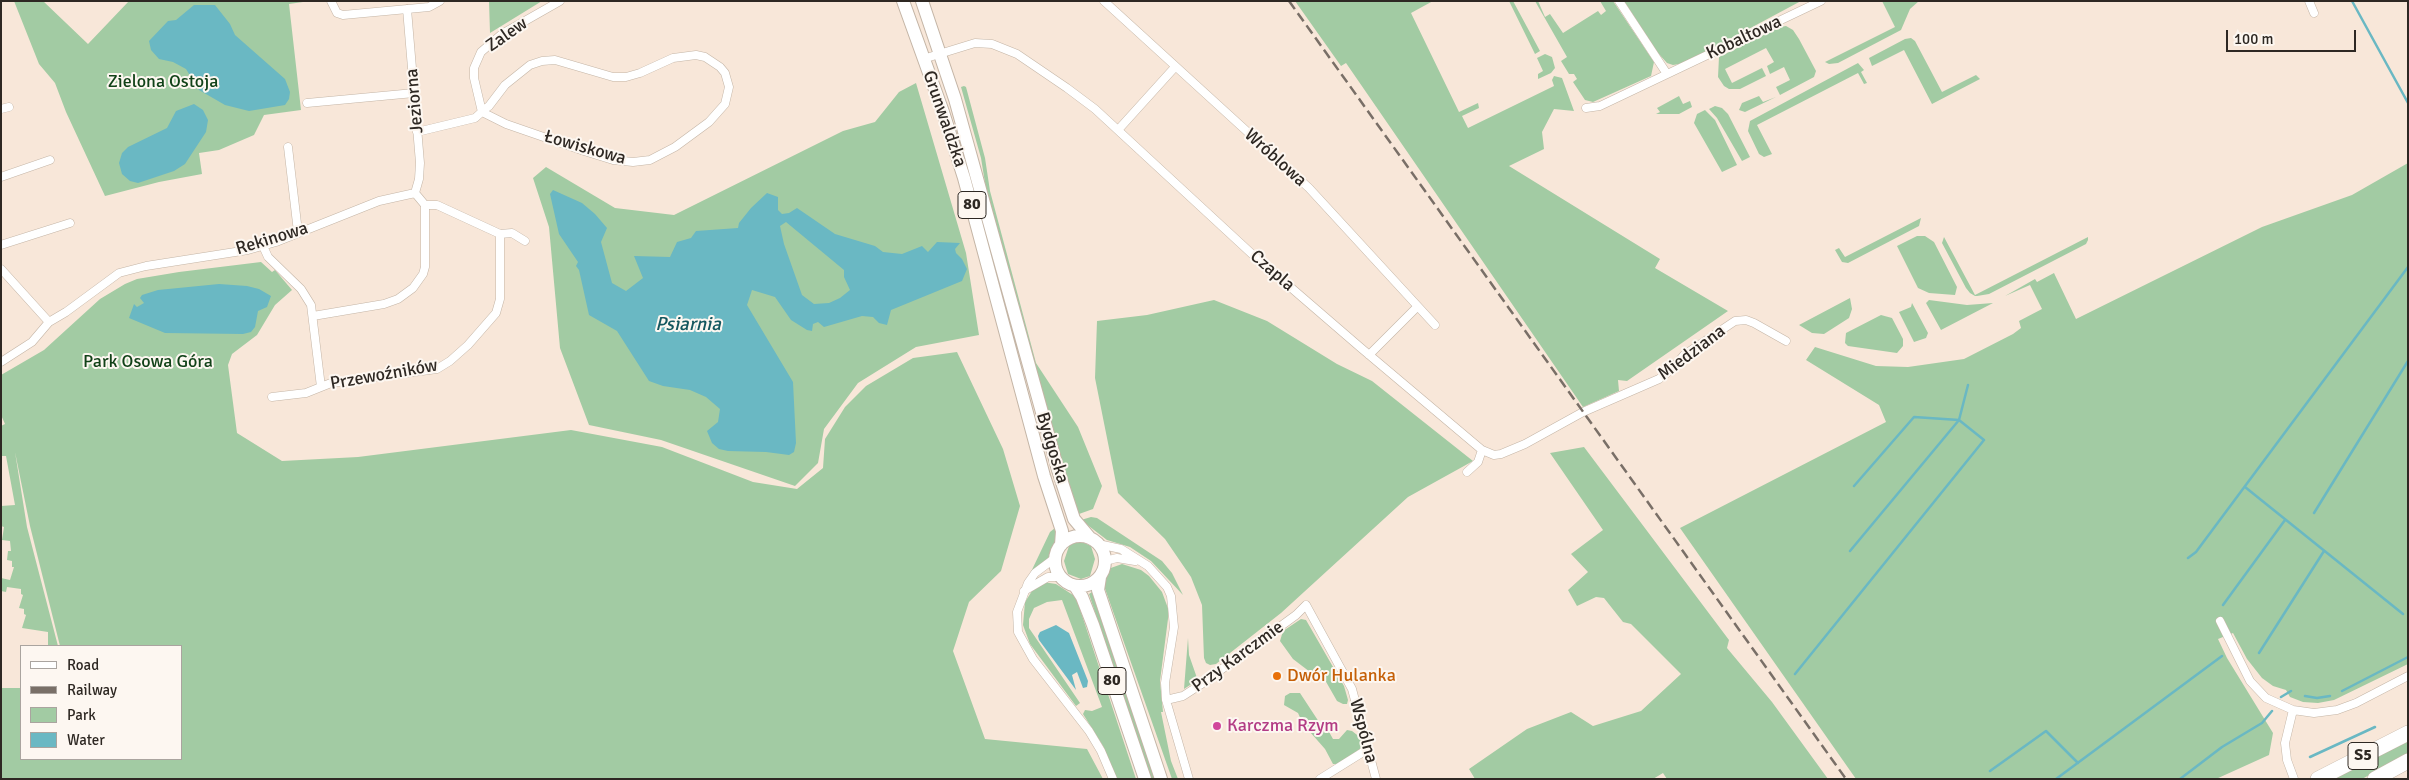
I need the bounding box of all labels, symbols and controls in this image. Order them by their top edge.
street label: Kobaltowa [1703,11,1785,65]
street label: Zalew [482,13,532,57]
scale bar [2229,20,2359,52]
text: 100 m [2234,30,2274,48]
street label: Jeziorna [401,68,429,134]
street label: Grunwaldzka [917,68,971,170]
park label: Zielona Ostoja [108,71,218,93]
street label: Wróblowa [1239,124,1311,192]
street label: Łowiskowa [542,126,628,170]
road number: 80 [958,192,986,218]
street label: Rekinowa [233,218,311,260]
street label: Czapla [1245,246,1299,296]
water label: Psiarnia [655,314,721,336]
street label: Miedziana [1654,321,1730,385]
park label: Park Osowa Góra [83,351,213,373]
street label: Przewoźników [329,355,439,395]
street label: Bydgoska [1031,410,1073,486]
street label: Przy Karczmie [1188,617,1288,697]
legend [20,645,182,760]
text: Road [67,656,99,674]
place label: Dwór Hulanka [1287,665,1396,687]
road number: 80 [1098,668,1126,694]
marker: Dwór Hulanka [1271,670,1283,682]
text: Railway [67,681,117,699]
street label: Wspólna [1344,696,1382,766]
text: Park [67,706,96,724]
place label: Karczma Rzym [1227,715,1339,737]
marker: Karczma Rzym [1211,720,1223,732]
text: Water [67,731,105,749]
road number: S5 [2348,742,2378,769]

